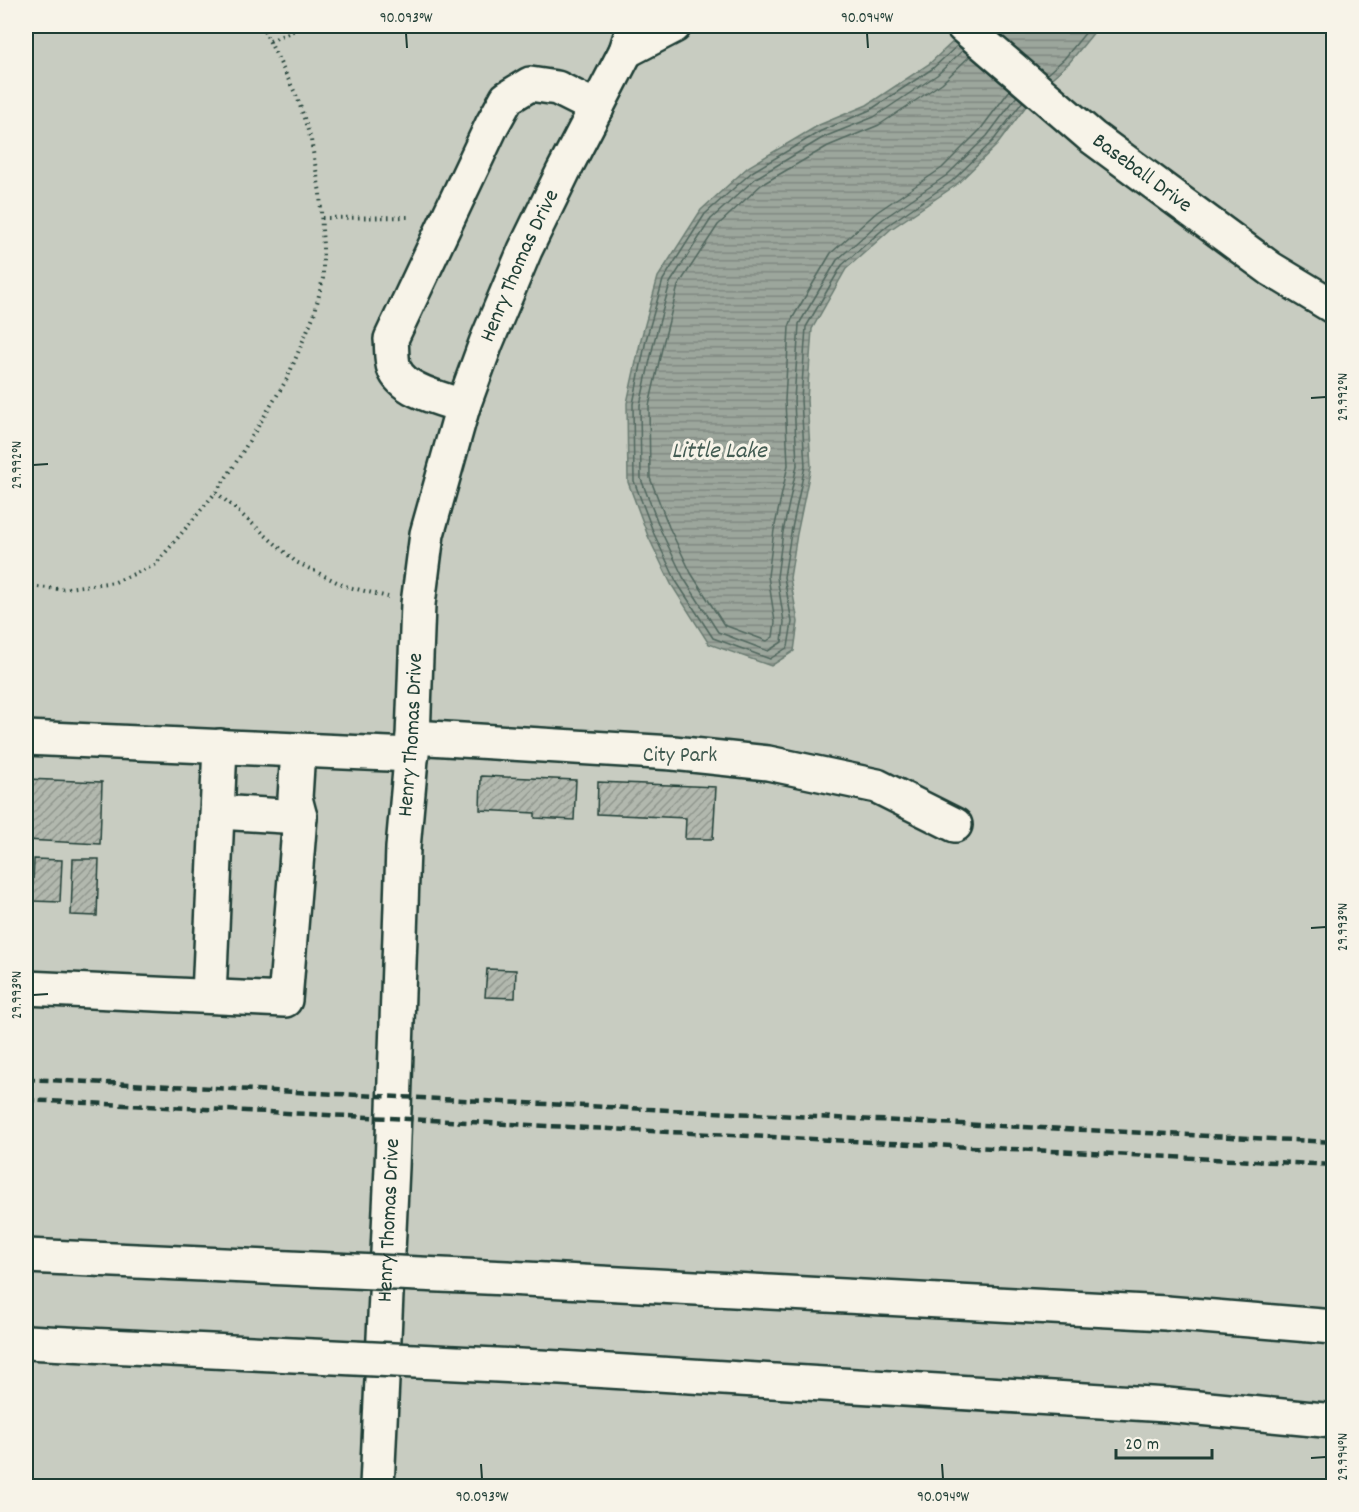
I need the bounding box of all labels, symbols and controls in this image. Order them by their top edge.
text: 90.093°W [380,8,433,30]
text: 90.094°W [841,8,894,30]
street label: Baseball Drive [1085,126,1198,221]
street label: Henry Thomas Drive [473,184,568,347]
text: 29.992°N [1333,373,1355,421]
water label: Little Lake [671,435,768,469]
text: 29.992°N [7,441,29,489]
street label: Henry Thomas Drive [390,652,432,818]
park label: City Park [643,741,717,772]
text: 29.993°N [1333,903,1355,951]
text: 29.993°N [7,971,29,1019]
street label: Henry Thomas Drive [370,1138,408,1303]
scale bar [1116,1422,1212,1460]
text: 20 m [1125,1433,1159,1458]
text: 29.994°N [1333,1433,1355,1481]
text: 90.093°W [456,1487,509,1509]
text: 90.094°W [917,1487,970,1509]

